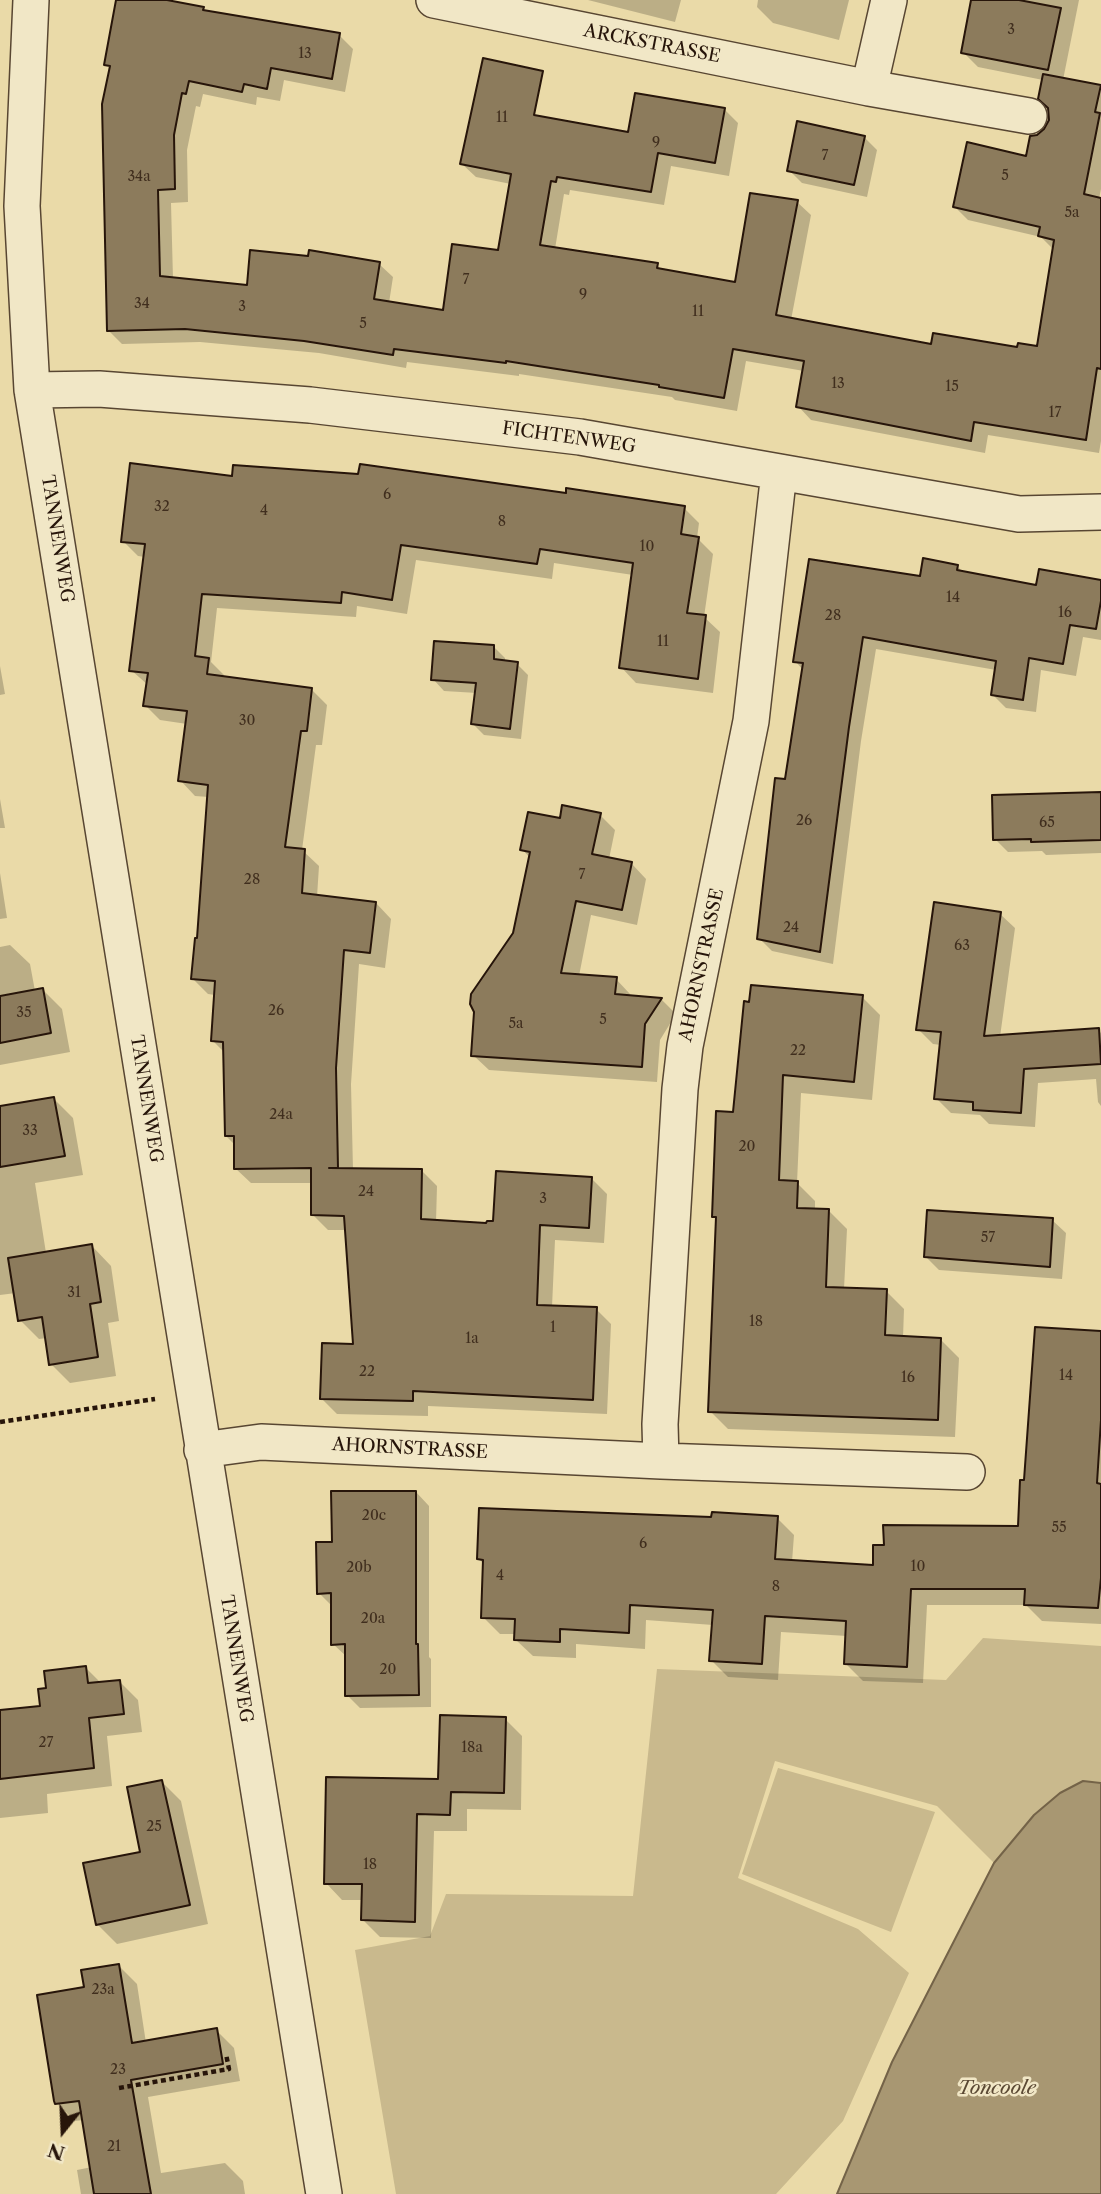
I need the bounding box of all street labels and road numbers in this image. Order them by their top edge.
street label: ARCKSTRASSE [582,20,722,68]
street label: FICHTENWEG [501,418,637,458]
street label: TANNENWEG [36,474,78,604]
street label: AHORNSTRASSE [675,886,729,1044]
street label: TANNENWEG [125,1034,167,1164]
street label: AHORNSTRASSE [331,1434,489,1464]
street label: TANNENWEG [215,1594,257,1724]

